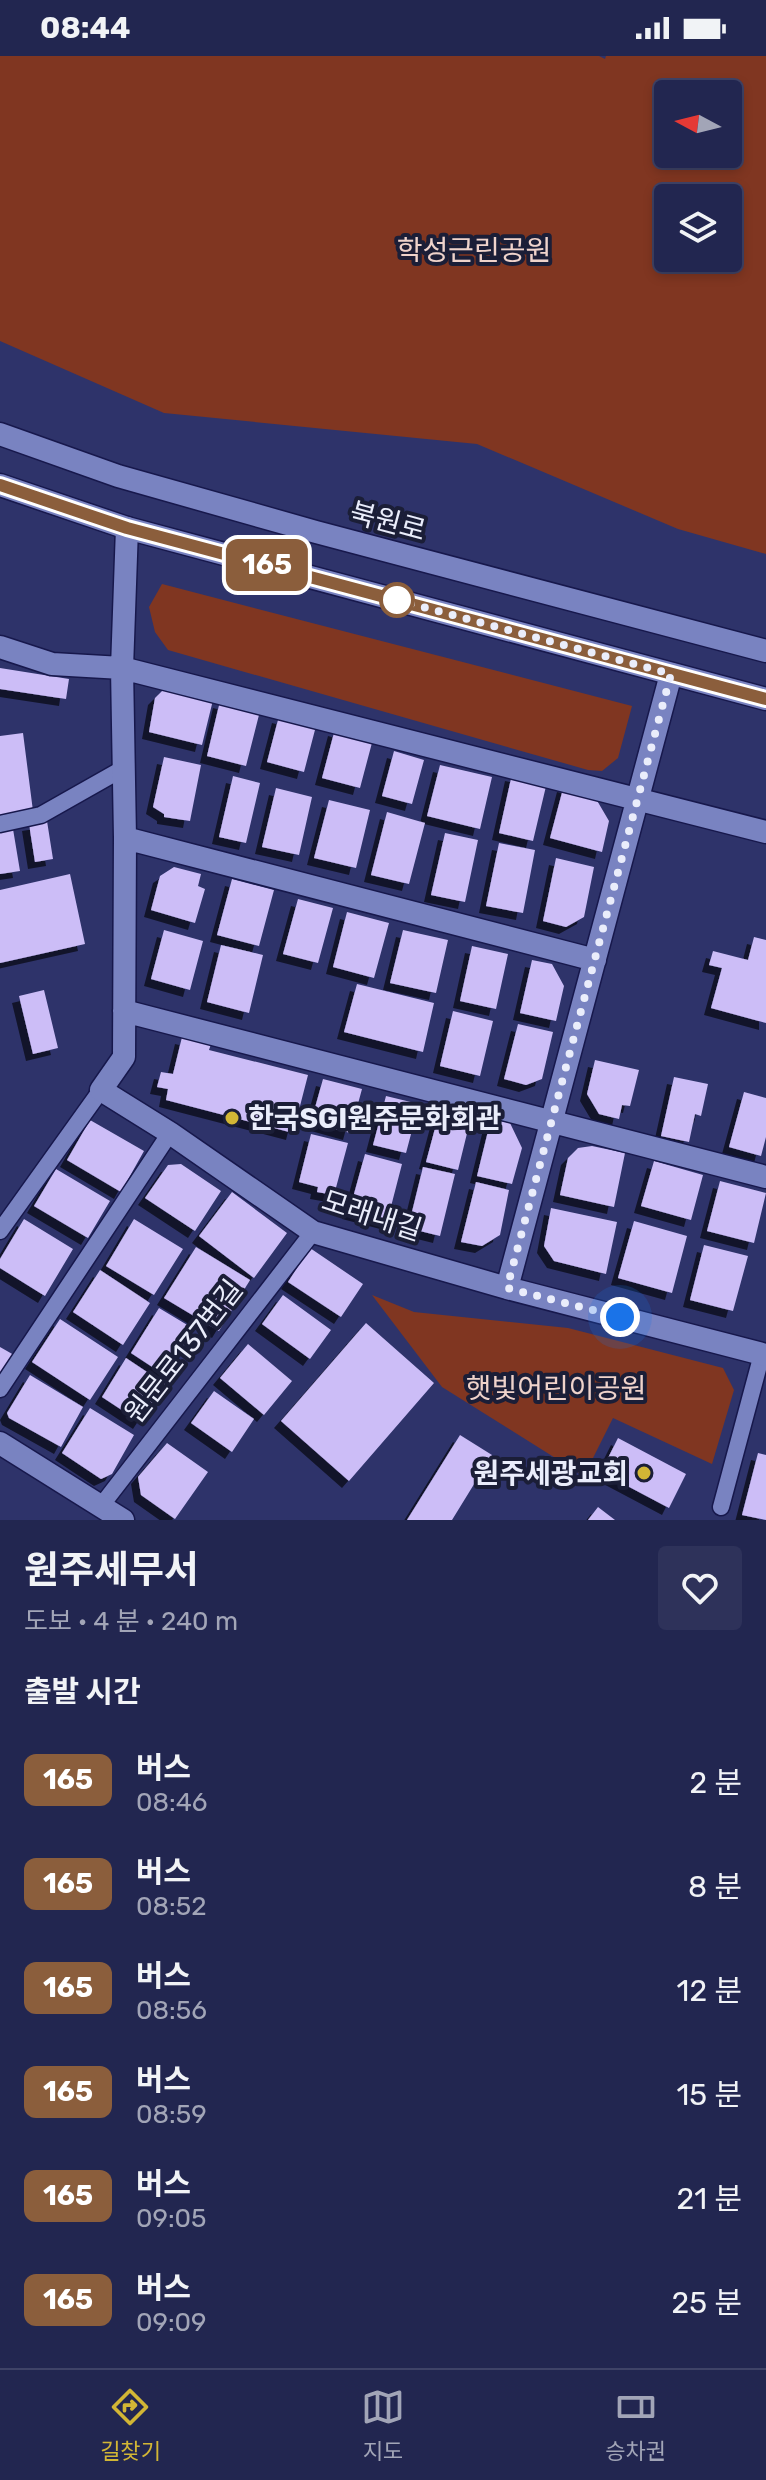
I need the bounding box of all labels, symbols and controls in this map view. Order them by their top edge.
text: 08:44 [40,10,130,46]
north arrow [654,80,742,168]
map controls [654,80,742,272]
button: layers [654,184,742,272]
park label: 학성근린공원 [397,234,551,267]
street label: 북원로 [346,496,429,547]
line badge: 165 [221,539,313,591]
text: 165 [242,548,292,581]
unlabelled marker [380,583,414,617]
place label: 한국SGI원주문화회관 [248,1102,502,1135]
marker: 한국SGI원주문화회관 [223,1109,241,1127]
street label: 모래내길 [318,1184,426,1247]
street label: 원문로137번길 [117,1273,249,1429]
your location [600,1297,640,1337]
park label: 햇빛어린이공원 [466,1372,646,1405]
place label: 원주세광교회 [473,1457,628,1490]
marker: 원주세광교회 [635,1464,653,1482]
button: heart [658,1546,742,1630]
text: 원주세무서 [24,1547,199,1593]
text: 도보 · 4 분 · 240 m [24,1606,238,1637]
text: 출발 시간 [24,1674,141,1710]
text: 버스 [136,1750,191,1786]
text: 165 [43,1763,93,1796]
text: 2 분 [689,1765,742,1801]
text: 08:46 [136,1787,208,1818]
text: 버스 [136,1854,191,1890]
text: 165 [43,1867,93,1900]
text: 8 분 [688,1869,742,1905]
text: 08:52 [136,1891,206,1922]
text: 버스 [136,1958,191,1994]
text: 165 [43,1971,93,2004]
text: 12 분 [677,1973,742,2009]
text: 08:56 [136,1995,207,2026]
text: 버스 [136,2062,191,2098]
text: 165 [43,2075,93,2108]
text: 15 분 [676,2077,742,2113]
text: 08:59 [136,2099,207,2130]
text: 버스 [136,2166,191,2202]
text: 165 [43,2179,93,2212]
text: 21 분 [677,2181,742,2217]
text: 09:05 [136,2203,207,2234]
text: 버스 [136,2270,191,2306]
text: 165 [43,2283,93,2316]
text: 25 분 [672,2285,742,2321]
text: 09:09 [136,2307,207,2338]
tab: 길찾기 [100,2385,161,2465]
tab: 지도 [361,2385,405,2465]
tab: 승차권 [605,2385,666,2465]

